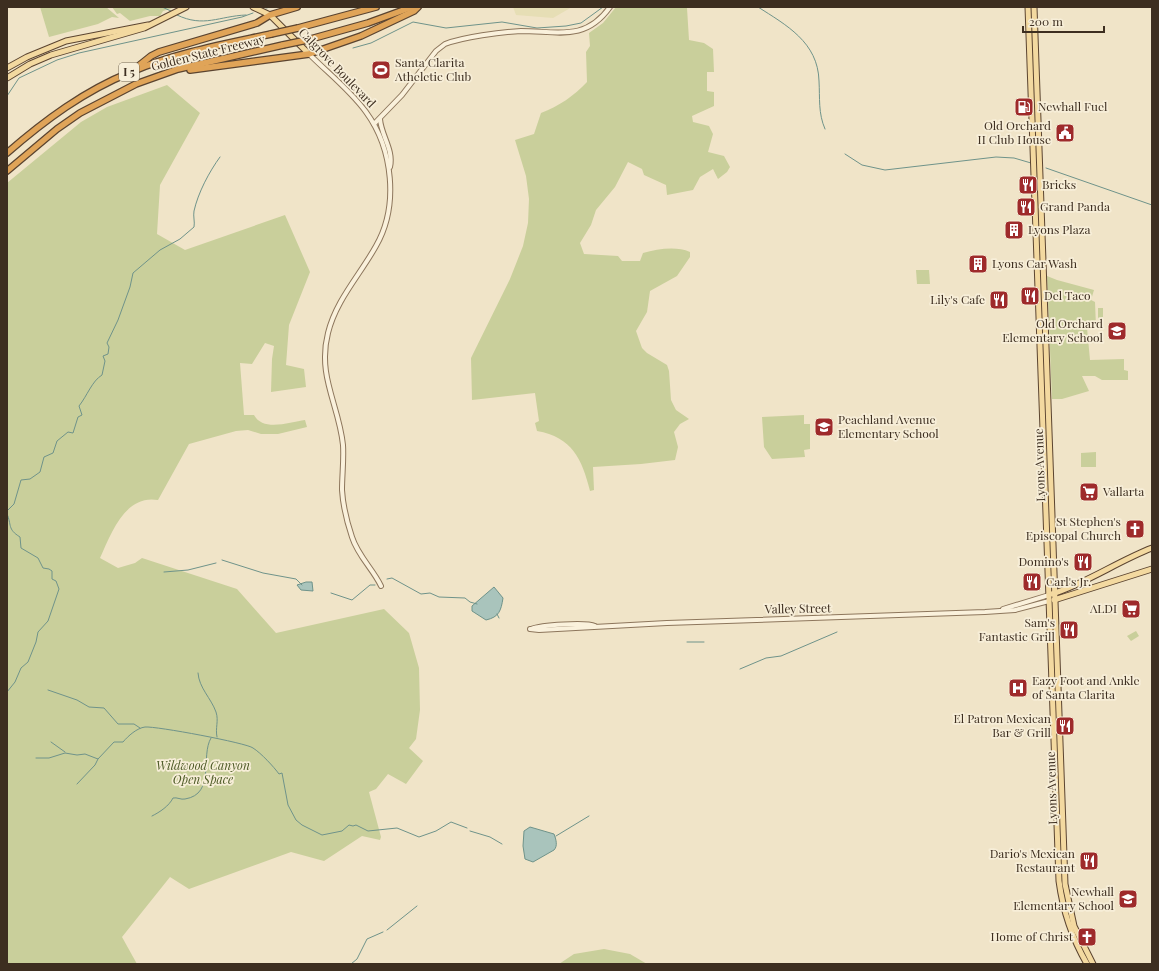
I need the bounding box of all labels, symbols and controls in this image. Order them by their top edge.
scale bar [1023,8,1104,34]
text: 200 m [1029,13,1063,29]
street label: Calgrove Boulevard [296,24,380,111]
street label: Golden State Freeway [149,30,266,74]
place label: Santa Clarita Atheletic Club [394,54,472,84]
sports icon: Santa Clarita Atheletic Club [370,59,392,81]
road number: I 5 [119,63,139,81]
fuel station icon: Newhall Fuel [1013,96,1035,118]
place label: Newhall Fuel [1038,98,1108,114]
place label: Old Orchard II Club House [978,117,1051,147]
public building icon: Old Orchard II Club House [1054,122,1076,144]
restaurant icon: Bricks [1017,174,1039,196]
place label: Bricks [1042,176,1076,192]
restaurant icon: Grand Panda [1015,196,1037,218]
place label: Grand Panda [1040,198,1110,214]
building icon: Lyons Plaza [1003,219,1025,241]
place label: Lyons Plaza [1028,221,1090,237]
building icon: Lyons Car Wash [967,253,989,275]
place label: Lyons Car Wash [992,255,1077,271]
restaurant icon: Del Taco [1019,285,1041,307]
place label: Del Taco [1044,287,1091,303]
restaurant icon: Lily's Cafe [988,289,1010,311]
place label: Lily's Cafe [930,291,985,307]
place label: Old Orchard Elementary School [1002,315,1104,345]
school or university icon: Old Orchard Elementary School [1106,320,1128,342]
place label: Peachland Avenue Elementary School [838,411,939,441]
school or university icon: Peachland Avenue Elementary School [813,416,835,438]
street label: Lyons Avenue [1030,428,1048,502]
supermarket icon: Vallarta [1078,481,1100,503]
place label: Vallarta [1102,483,1144,499]
place label: St Stephen's Episcopal Church [1026,513,1121,543]
church icon: St Stephen's Episcopal Church [1124,518,1146,540]
restaurant icon: Domino's [1072,551,1094,573]
place label: Domino's [1018,553,1069,569]
restaurant icon: Carl's Jr. [1021,571,1043,593]
place label: Carl's Jr. [1046,573,1091,589]
supermarket icon: ALDI [1120,598,1142,620]
street label: Valley Street [764,599,832,617]
place label: ALDI [1089,600,1117,616]
place label: Sam's Fantastic Grill [979,614,1056,644]
restaurant icon: Sam's Fantastic Grill [1058,619,1080,641]
place label: Eazy Foot and Ankle of Santa Clarita [1032,672,1140,702]
hospital icon: Eazy Foot and Ankle of Santa Clarita [1007,677,1029,699]
place label: El Patron Mexican Bar & Grill [953,710,1052,740]
restaurant icon: El Patron Mexican Bar & Grill [1054,715,1076,737]
street label: Lyons Avenue [1042,751,1060,825]
park label: Wildwood Canyon Open Space [156,757,250,787]
place label: Dario's Mexican Restaurant [990,845,1076,875]
restaurant icon: Dario's Mexican Restaurant [1078,850,1100,872]
place label: Newhall Elementary School [1013,883,1115,913]
school or university icon: Newhall Elementary School [1117,888,1139,910]
church icon: Home of Christ [1076,926,1098,948]
place label: Home of Christ [991,928,1074,944]

